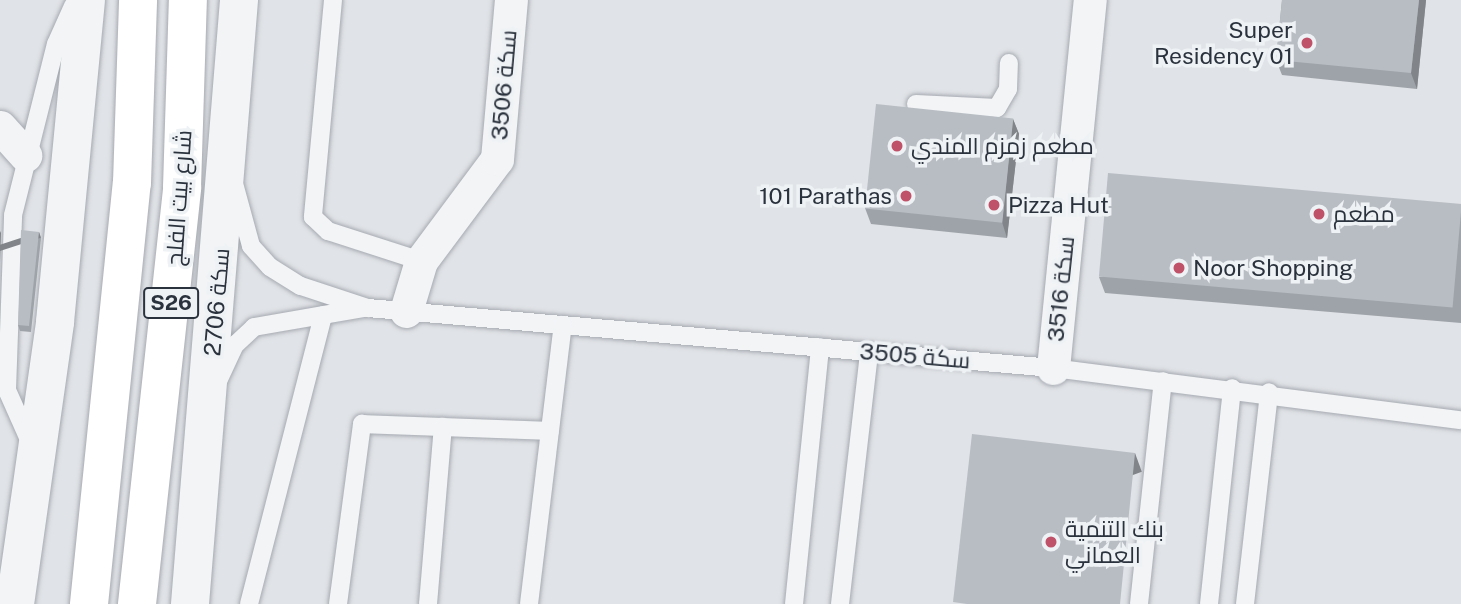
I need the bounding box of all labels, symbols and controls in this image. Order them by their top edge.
place label: Super Residency 01 [1154,16,1293,70]
street label: سكة 3506 [485,29,523,141]
marker: Super Residency 01 [1299,35,1315,51]
street label: شارع بيت الفلج [160,129,198,267]
place label: مطعم زمزم المندي [911,132,1094,160]
marker: مطعم زمزم المندي [889,138,905,154]
place label: 101 Parathas [759,182,892,210]
marker: 101 Parathas [898,188,914,204]
place label: Pizza Hut [1008,191,1109,219]
marker: Pizza Hut [986,197,1002,213]
place label: مطعم [1333,200,1395,228]
marker: مطعم [1311,206,1327,222]
street label: سكة 3516 [1042,235,1080,343]
street label: سكة 2706 [199,247,235,357]
place label: Noor Shopping [1193,254,1353,282]
marker: Noor Shopping [1171,260,1187,276]
road number: S26 [143,286,199,320]
street label: سكة 3505 [858,337,972,375]
place label: بنك التنمية العماني [1065,515,1164,569]
marker: بنك التنمية العماني [1043,534,1059,550]

